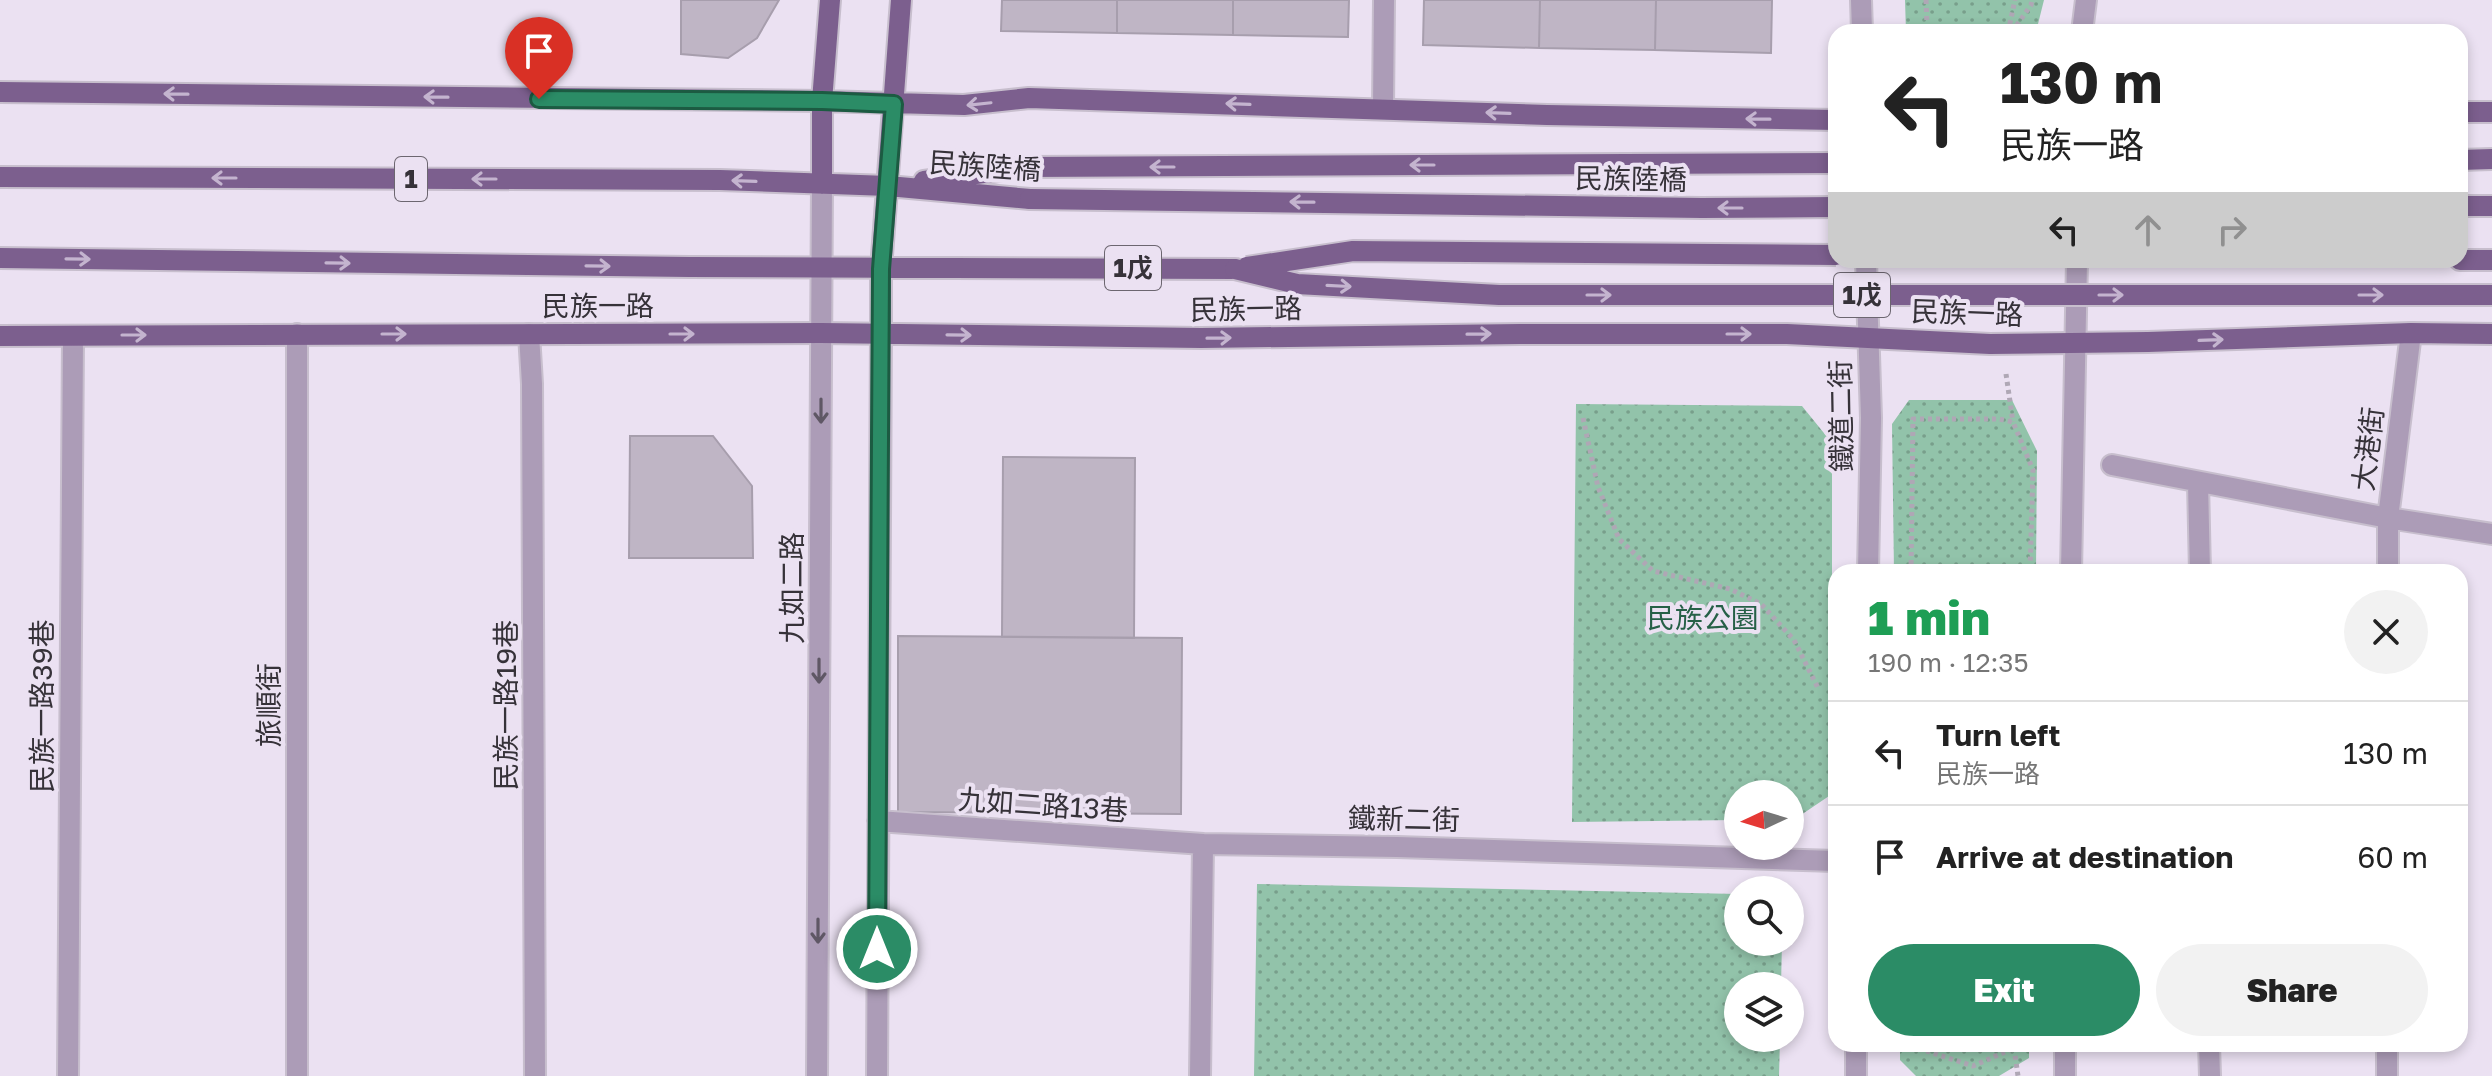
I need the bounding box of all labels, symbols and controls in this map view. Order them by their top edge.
pin [505,17,573,99]
icon: arrive [517,29,561,73]
text: 130 m [2000,48,2162,115]
icon: left [1868,56,1972,160]
one-way arrow [163,86,190,102]
one-way arrow [423,90,450,105]
one-way arrow [966,96,993,111]
one-way arrow [1225,96,1252,112]
one-way arrow [1485,106,1512,121]
one-way arrow [1745,111,1772,127]
text: 民族一路 [2000,123,2144,166]
street label: 民族陸橋 [928,145,1042,186]
road number: 1 [395,157,427,201]
one-way arrow [1409,157,1436,173]
one-way arrow [1149,159,1176,175]
street label: 民族陸橋 [1575,161,1687,196]
one-way arrow [211,170,238,186]
one-way arrow [471,171,498,187]
one-way arrow [731,174,758,189]
one-way arrow [1289,195,1316,210]
one-way arrow [1717,200,1744,216]
icon: left [2042,208,2086,252]
icon: ahead [2126,208,2170,252]
icon: right [2210,208,2254,252]
road number: 1戊 [1105,246,1161,290]
one-way arrow [64,251,91,267]
one-way arrow [324,255,351,270]
one-way arrow [584,258,611,274]
road number: 1戊 [1834,273,1890,317]
one-way arrow [1325,279,1352,294]
one-way arrow [1585,287,1612,303]
one-way arrow [2097,287,2124,303]
one-way arrow [2357,287,2384,303]
street label: 民族一路 [542,289,654,322]
street label: 民族一路 [1190,291,1302,326]
street label: 民族一路 [1910,294,2024,331]
one-way arrow [380,326,407,342]
one-way arrow [668,326,695,342]
one-way arrow [1725,326,1752,342]
one-way arrow [120,327,147,343]
one-way arrow [945,327,972,343]
one-way arrow [1465,327,1492,342]
one-way arrow [1205,330,1232,346]
one-way arrow [2197,332,2224,348]
street label: 鐵道二街 [1823,360,1858,472]
one-way arrow [813,397,829,424]
street label: 大港街 [2346,405,2389,493]
street label: 九如二路 [775,532,808,644]
text: 1 min [1868,588,1990,646]
button: close [2344,590,2428,674]
park label: 民族公園 [1647,601,1759,634]
street label: 民族一路39巷 [25,619,58,793]
street label: 民族一路19巷 [489,620,522,790]
text: 190 m · 12:35 [1868,647,2029,678]
one-way arrow [811,657,827,684]
street label: 旅順街 [252,663,285,747]
text: Turn left [1936,717,2061,753]
icon: left [1868,731,1912,775]
text: 130 m [2343,735,2428,771]
text: 民族一路 [1936,758,2040,789]
north arrow [1724,780,1804,860]
map controls [1724,780,1804,1052]
street label: 九如二路13巷 [957,782,1129,827]
street label: 鐵新二街 [1348,801,1460,836]
icon: arrive [1868,835,1912,879]
text: Arrive at destination [1936,839,2233,875]
text: 60 m [2357,839,2428,875]
button: search [1724,876,1804,956]
position arrow [835,907,919,991]
one-way arrow [810,917,826,944]
button: Exit [1868,944,2140,1036]
button: Share [2156,944,2428,1036]
button: layers [1724,972,1804,1052]

